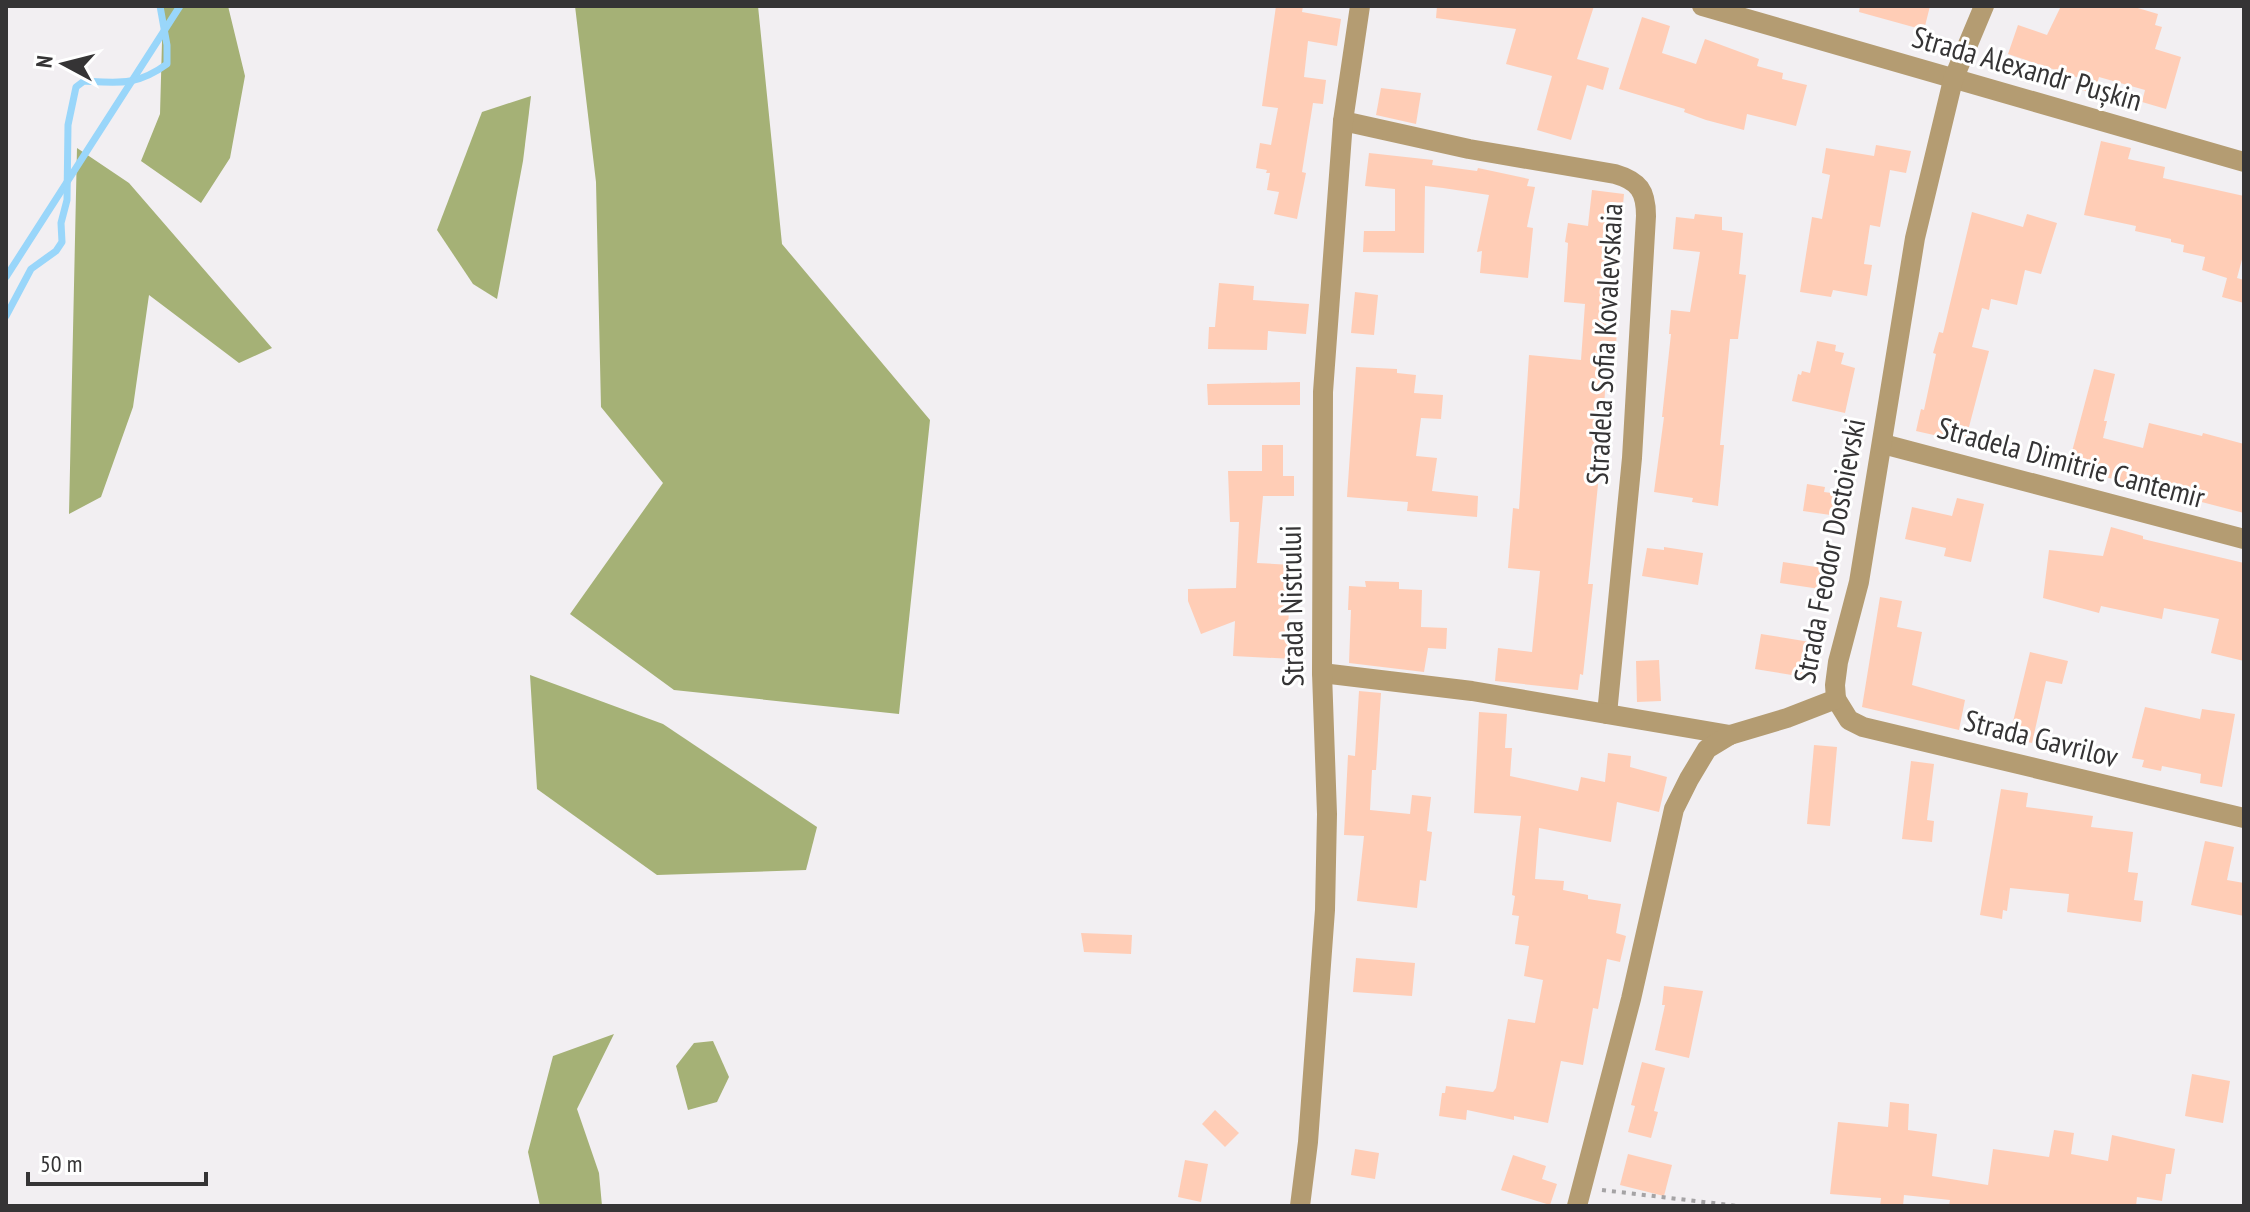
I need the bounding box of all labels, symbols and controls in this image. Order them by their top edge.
street label: Strada Alexandr Pușkin [1908,16,2147,119]
north arrow [24,24,104,104]
text: N [30,54,59,69]
street label: Stradela Sofia Kovalevskaia [1577,202,1630,486]
street label: Stradela Dimitrie Cantemir [1933,407,2210,516]
street label: Strada Feodor Dostoievski [1784,415,1873,686]
street label: Strada Nistrului [1270,525,1311,687]
street label: Strada Gavrilov [1960,700,2123,776]
scale bar [28,1136,206,1186]
text: 50 m [40,1148,82,1179]

